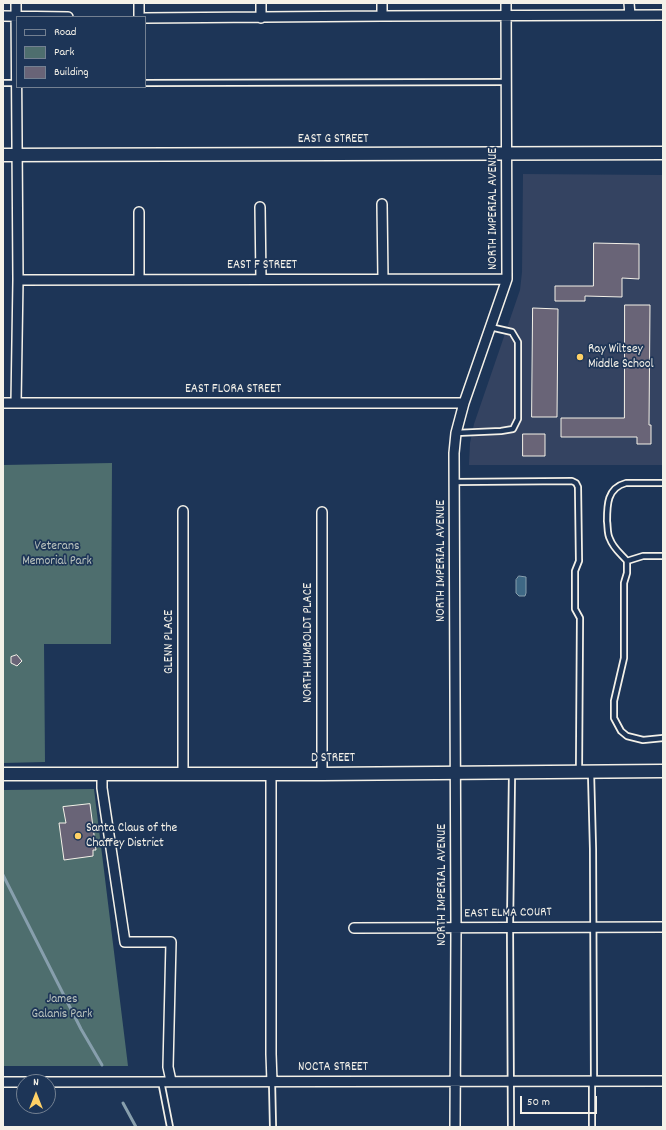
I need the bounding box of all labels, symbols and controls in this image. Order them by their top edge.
legend [16,16,146,88]
text: Road [54,24,76,41]
text: Park [54,44,74,61]
text: Building [54,64,89,81]
street label: EAST G STREET [298,132,368,148]
street label: NORTH IMPERIAL AVENUE [486,148,502,270]
street label: EAST F STREET [227,258,297,274]
place label: Ray Wiltsey Middle School [588,342,654,373]
marker: Ray Wiltsey Middle School [575,352,585,362]
street label: EAST FLORA STREET [185,382,281,398]
street label: NORTH IMPERIAL AVENUE [434,500,450,622]
park label: Veterans Memorial Park [22,539,92,570]
street label: NORTH HUMBOLDT PLACE [301,583,317,703]
street label: GLENN PLACE [162,610,178,674]
street label: D STREET [311,751,355,767]
place label: Santa Claus of the Chaffey District [86,821,177,852]
street label: NORTH IMPERIAL AVENUE [435,824,451,946]
marker: Santa Claus of the Chaffey District [73,831,83,841]
street label: EAST ELMA COURT [464,905,552,923]
park label: James Galanis Park [32,992,92,1023]
street label: NOCTA STREET [298,1060,368,1076]
north arrow [16,1074,56,1114]
text: N [33,1075,39,1091]
scale bar [522,1088,599,1114]
text: 50 m [527,1094,550,1111]

